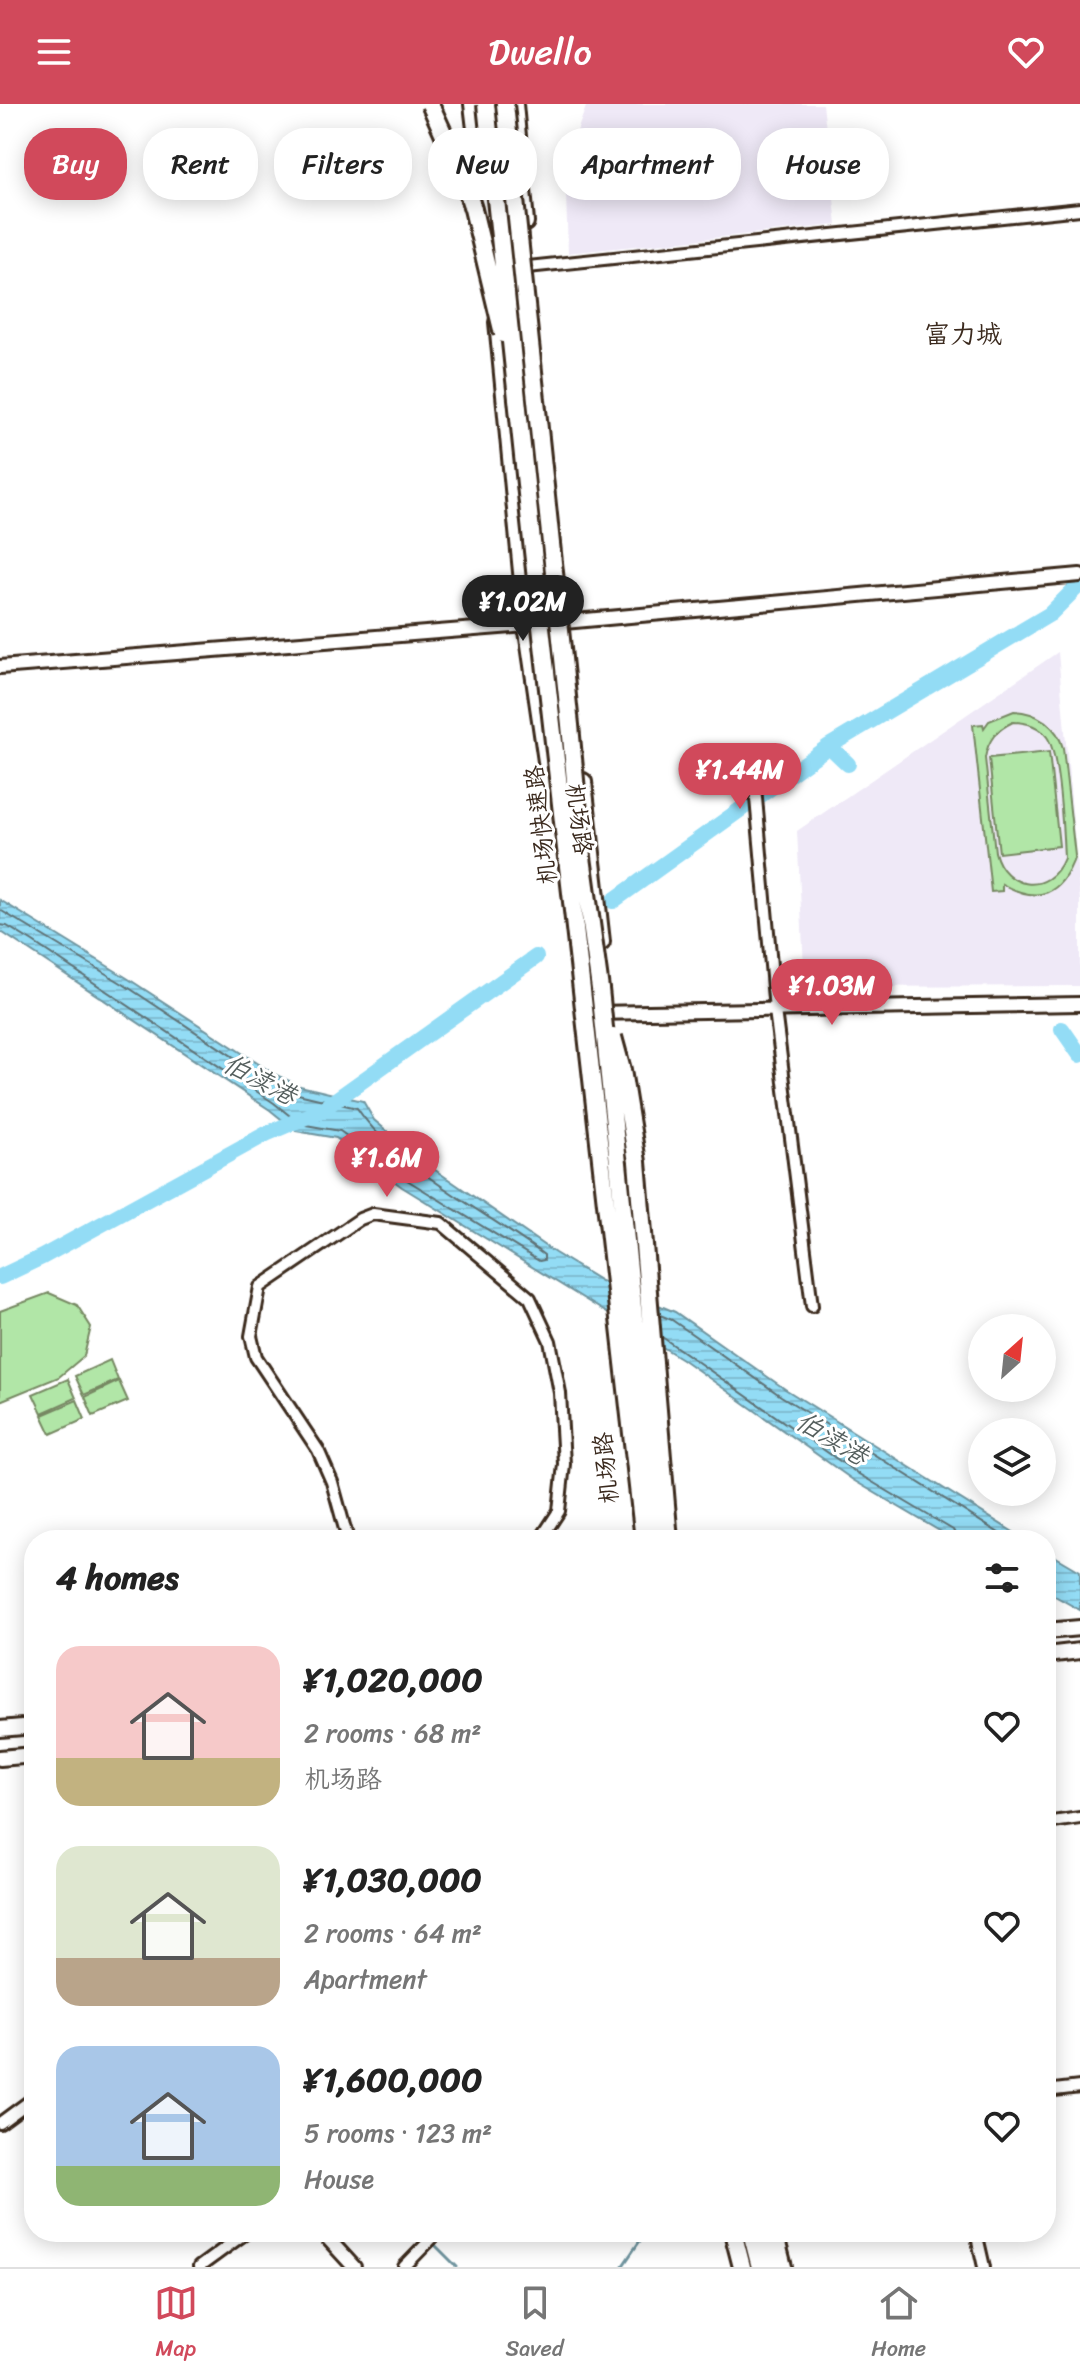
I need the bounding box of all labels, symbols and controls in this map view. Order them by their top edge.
text: Dwello [488,20,592,84]
icon: menu [32,30,76,74]
icon: heart [1004,30,1048,74]
chip: Buy [24,128,127,200]
chip: Rent [143,128,258,200]
chip: Filters [274,128,412,200]
chip: New [428,128,537,200]
chip: Apartment [553,128,741,200]
chip: House [757,128,889,200]
district label: 富力城 [924,311,1002,357]
pin: ¥1.02M [458,575,588,643]
text: ¥1.02M [480,578,566,624]
pin: ¥1.44M [675,743,805,811]
text: ¥1.44M [696,746,784,792]
street label: 机场快速路 [513,763,569,887]
street label: 机场路 [553,780,605,858]
pin: ¥1.03M [767,959,897,1027]
text: ¥1.03M [789,962,875,1008]
water label: 伯渎港 [215,1040,308,1119]
pin: ¥1.6M [331,1131,443,1199]
text: ¥1.6M [352,1134,422,1180]
north arrow [968,1314,1056,1402]
map controls [968,1314,1056,1506]
water label: 伯渎港 [787,1398,880,1479]
button: layers [968,1418,1056,1506]
street label: 机场路 [581,1430,631,1506]
text: 4 homes [56,1548,179,1608]
icon: filters [980,1556,1024,1600]
text: ¥1,020,000 [304,1650,483,1710]
icon: home [120,1678,216,1774]
icon: heart [980,1704,1024,1748]
text: 2 rooms · 68 m² [304,1710,481,1756]
text: 机场路 [304,1756,382,1802]
text: ¥1,030,000 [304,1850,482,1910]
icon: home [120,1878,216,1974]
icon: heart [980,1904,1024,1948]
text: 2 rooms · 64 m² [304,1910,482,1956]
text: Apartment [304,1956,427,2002]
text: ¥1,600,000 [304,2050,483,2110]
icon: home [120,2078,216,2174]
icon: heart [980,2104,1024,2148]
text: 5 rooms · 123 m² [304,2110,492,2156]
text: House [304,2156,374,2202]
tab: Map [154,2281,198,2368]
tab: Saved [506,2281,564,2368]
tab: Home [871,2281,926,2368]

